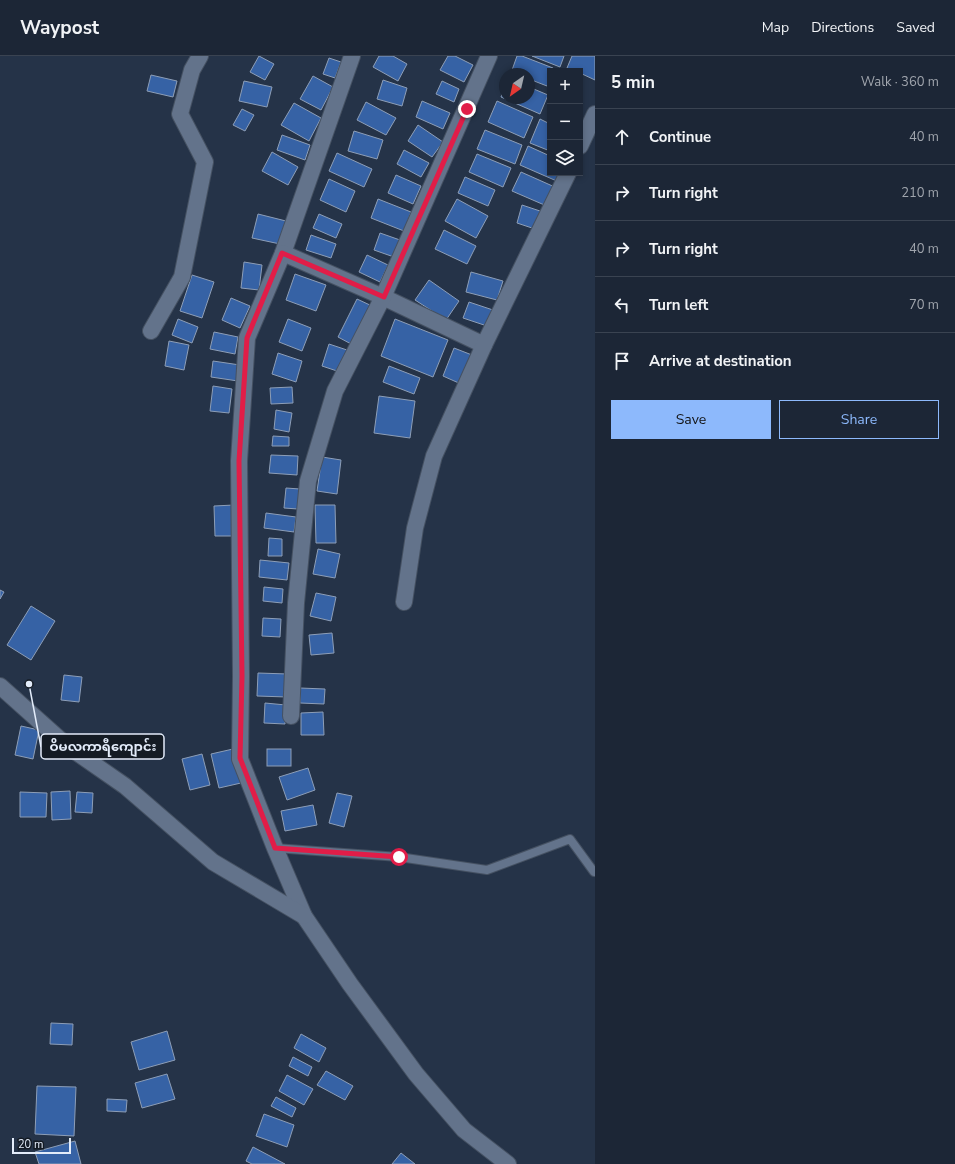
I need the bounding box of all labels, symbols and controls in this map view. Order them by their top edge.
text: Waypost [20,15,99,41]
text: Map [762,18,789,37]
text: Directions [811,18,874,37]
text: Saved [896,18,935,37]
north arrow [499,68,535,104]
map controls [547,68,583,176]
button: + [547,68,583,104]
text: 5 min [611,71,655,94]
text: Walk · 360 m [861,73,939,91]
route end [458,100,476,118]
button: − [547,104,583,140]
icon: ahead [611,126,633,148]
text: Continue [649,127,711,147]
text: 40 m [909,128,939,146]
button: layers [547,140,583,176]
icon: right [611,182,633,204]
text: Turn right [649,183,718,203]
text: 210 m [901,184,939,202]
icon: right [611,238,633,260]
text: Turn right [649,239,718,259]
text: 40 m [909,240,939,258]
icon: left [611,294,633,316]
text: Turn left [649,295,708,315]
text: 70 m [909,296,939,314]
icon: arrive [611,350,633,372]
text: Arrive at destination [649,351,792,371]
button: Save [611,400,771,439]
button: Share [779,400,939,439]
callout: ဝိမလကာရီကျောင်း [41,734,164,759]
text: ဝိမလကာရီကျောင်း [50,737,156,758]
route start [390,848,408,866]
scale bar [12,1136,71,1155]
text: 20 m [18,1137,43,1152]

